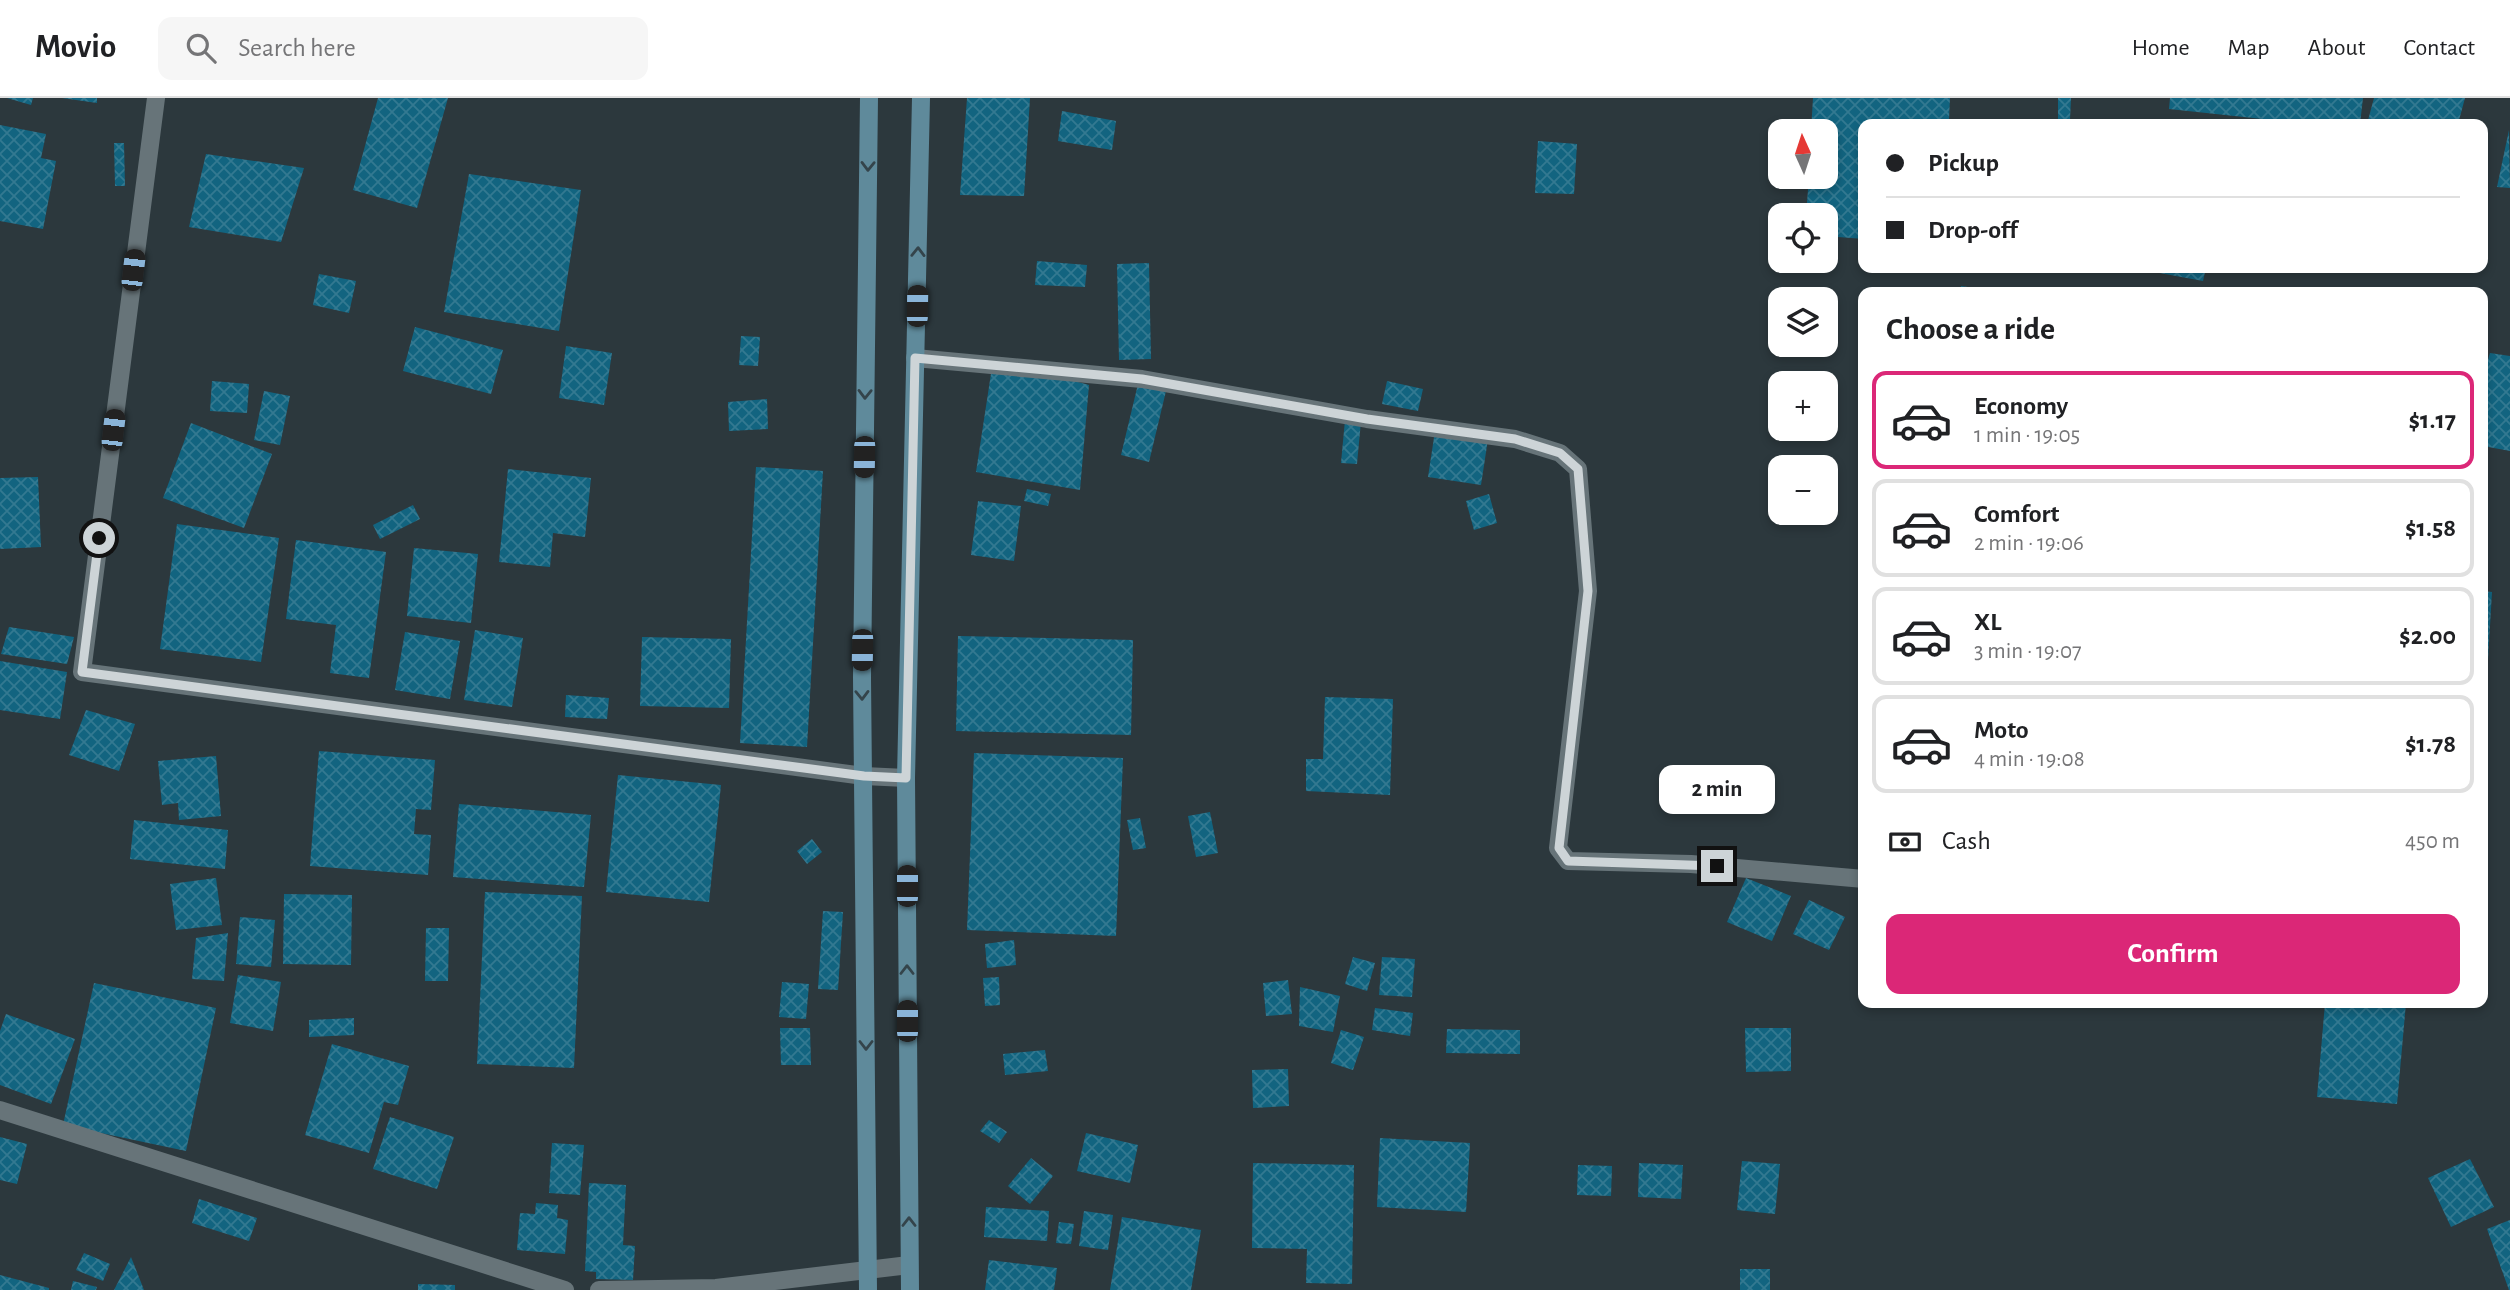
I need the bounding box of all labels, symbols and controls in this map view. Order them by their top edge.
search box [158,17,648,80]
icon: search [182,29,220,67]
text: Movio [35,31,116,64]
text: Search here [238,35,356,61]
text: Home [2132,36,2190,60]
text: Map [2228,36,2270,60]
text: About [2308,36,2365,60]
text: Contact [2403,36,2475,60]
north arrow [1768,119,1838,189]
map controls [1768,119,1838,525]
text: Pickup [1928,150,1999,176]
one-way arrow [860,161,876,172]
button: locate [1768,203,1838,273]
text: Drop-off [1928,217,2017,243]
one-way arrow [910,247,926,257]
car [121,248,146,292]
car [907,285,928,327]
button: layers [1768,287,1838,357]
text: Choose a ride [1886,313,2055,345]
button: + [1768,371,1838,441]
one-way arrow [857,389,873,399]
icon: car [1890,389,1953,452]
text: Economy [1974,393,2068,419]
text: $1.17 [2408,407,2456,433]
car [101,408,126,452]
text: 1 min · 19:05 [1974,424,2080,447]
car [854,436,875,478]
button: − [1768,455,1838,525]
icon: car [1890,497,1953,560]
text: Comfort [1974,501,2059,527]
text: $1.58 [2405,515,2456,541]
route start [83,522,115,554]
text: 2 min · 19:06 [1974,532,2084,555]
icon: car [1890,605,1953,668]
text: XL [1974,609,2001,635]
text: $2.00 [2399,623,2456,649]
car [852,629,873,671]
text: 3 min · 19:07 [1974,640,2082,663]
one-way arrow [854,690,870,700]
icon: car [1890,713,1953,776]
text: Moto [1974,717,2029,743]
text: $1.78 [2405,731,2456,757]
text: 4 min · 19:08 [1974,748,2085,771]
callout: 2 min [1659,764,1775,814]
text: 2 min [1691,778,1743,801]
icon: cash [1886,823,1924,861]
text: Cash [1942,828,1991,854]
text: 450 m [2405,830,2460,853]
route end [1701,850,1733,882]
car [897,865,918,907]
button: Confirm [1886,914,2460,994]
one-way arrow [899,964,915,975]
car [897,1000,918,1042]
one-way arrow [858,1040,874,1050]
one-way arrow [901,1216,917,1227]

